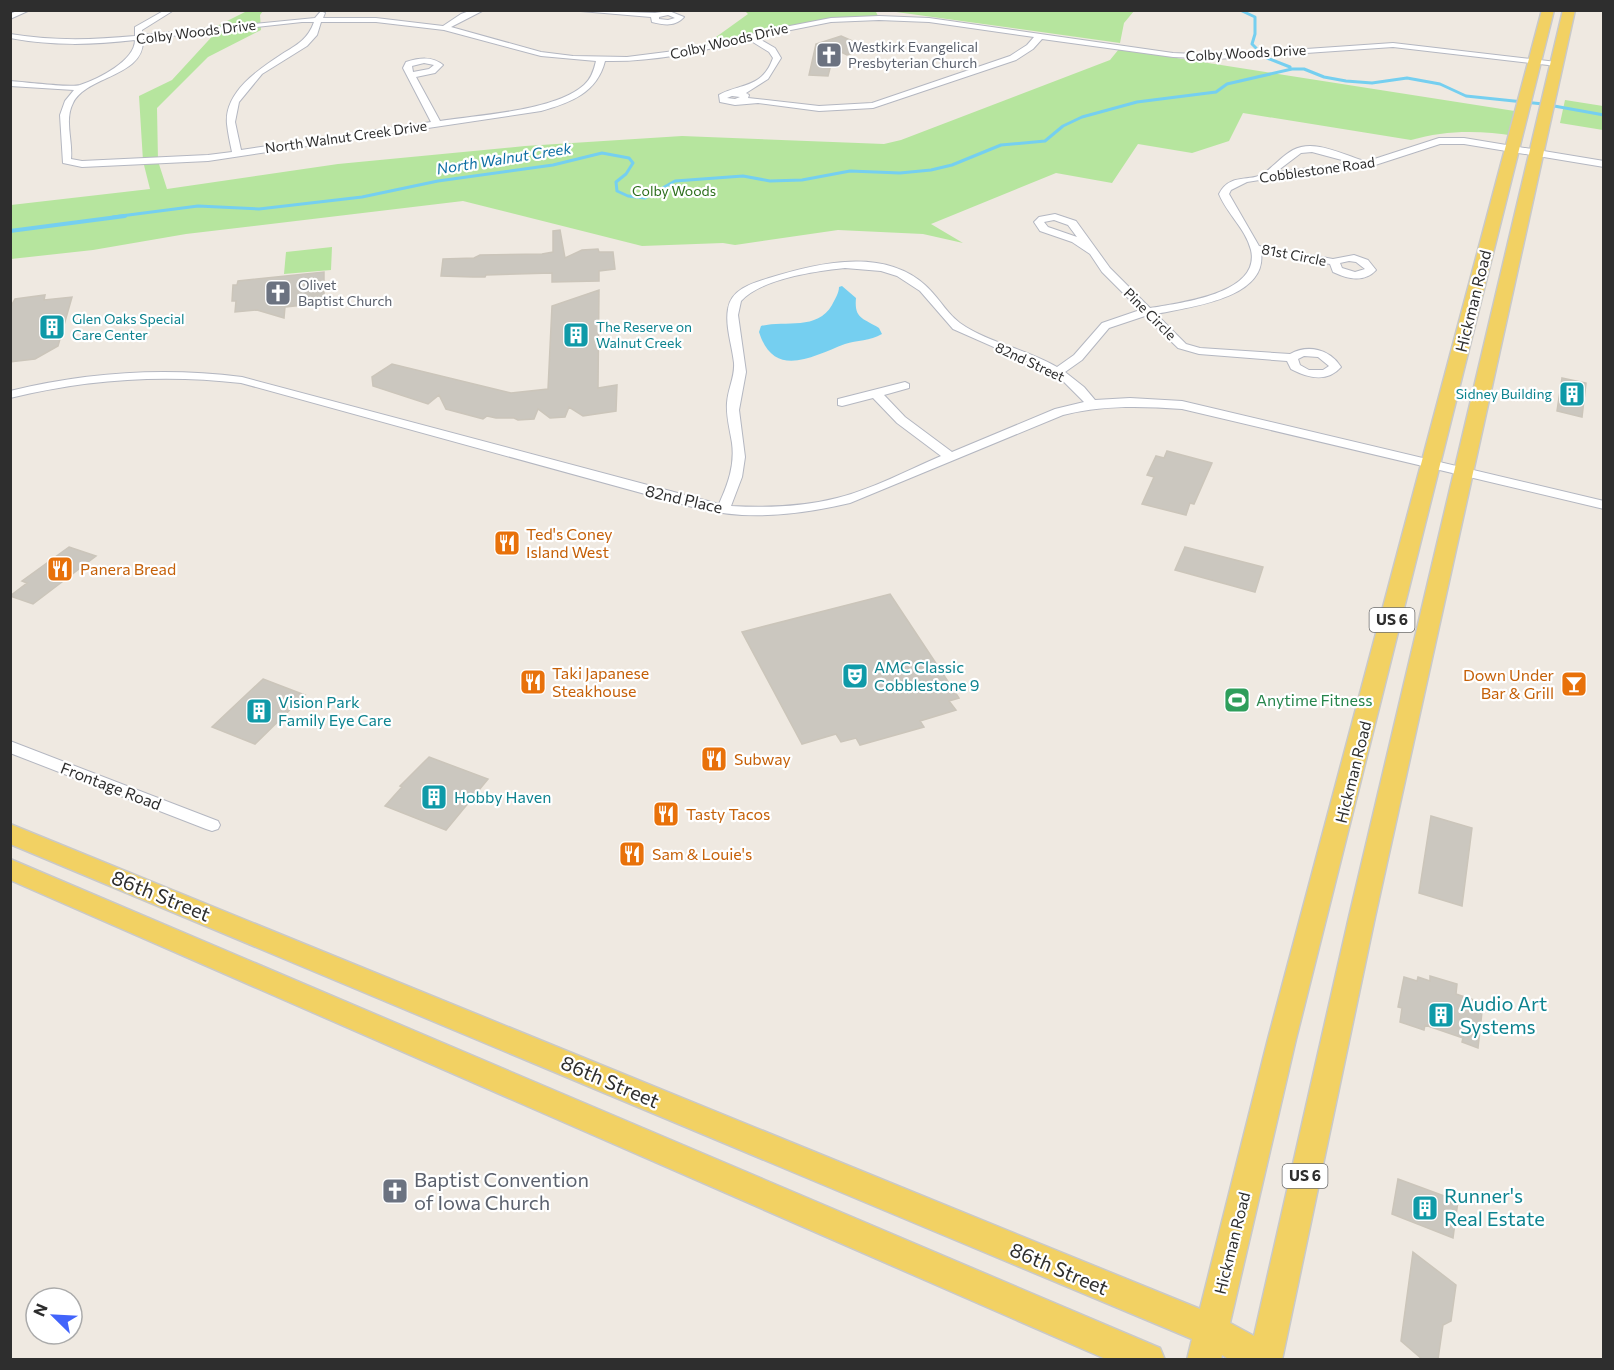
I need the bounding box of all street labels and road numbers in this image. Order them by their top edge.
street label: Colby Woods Drive [135,16,257,47]
street label: Colby Woods Drive [668,19,790,62]
street label: Colby Woods Drive [1185,41,1307,64]
street label: North Walnut Creek Drive [264,117,428,156]
street label: Cobblestone Road [1258,153,1376,186]
street label: 81st Circle [1260,240,1328,269]
street label: Hickman Road [1451,248,1494,354]
street label: Pine Circle [1121,284,1180,343]
street label: 82nd Street [993,338,1068,385]
street label: 82nd Place [644,480,725,517]
road number: US 6 [1370,608,1414,632]
street label: Hickman Road [1331,719,1374,825]
street label: Frontage Road [58,758,164,813]
street label: 86th Street [109,864,214,926]
street label: 86th Street [558,1050,663,1113]
road number: US 6 [1282,1164,1328,1188]
street label: Hickman Road [1210,1190,1253,1296]
street label: 86th Street [1007,1237,1112,1300]

